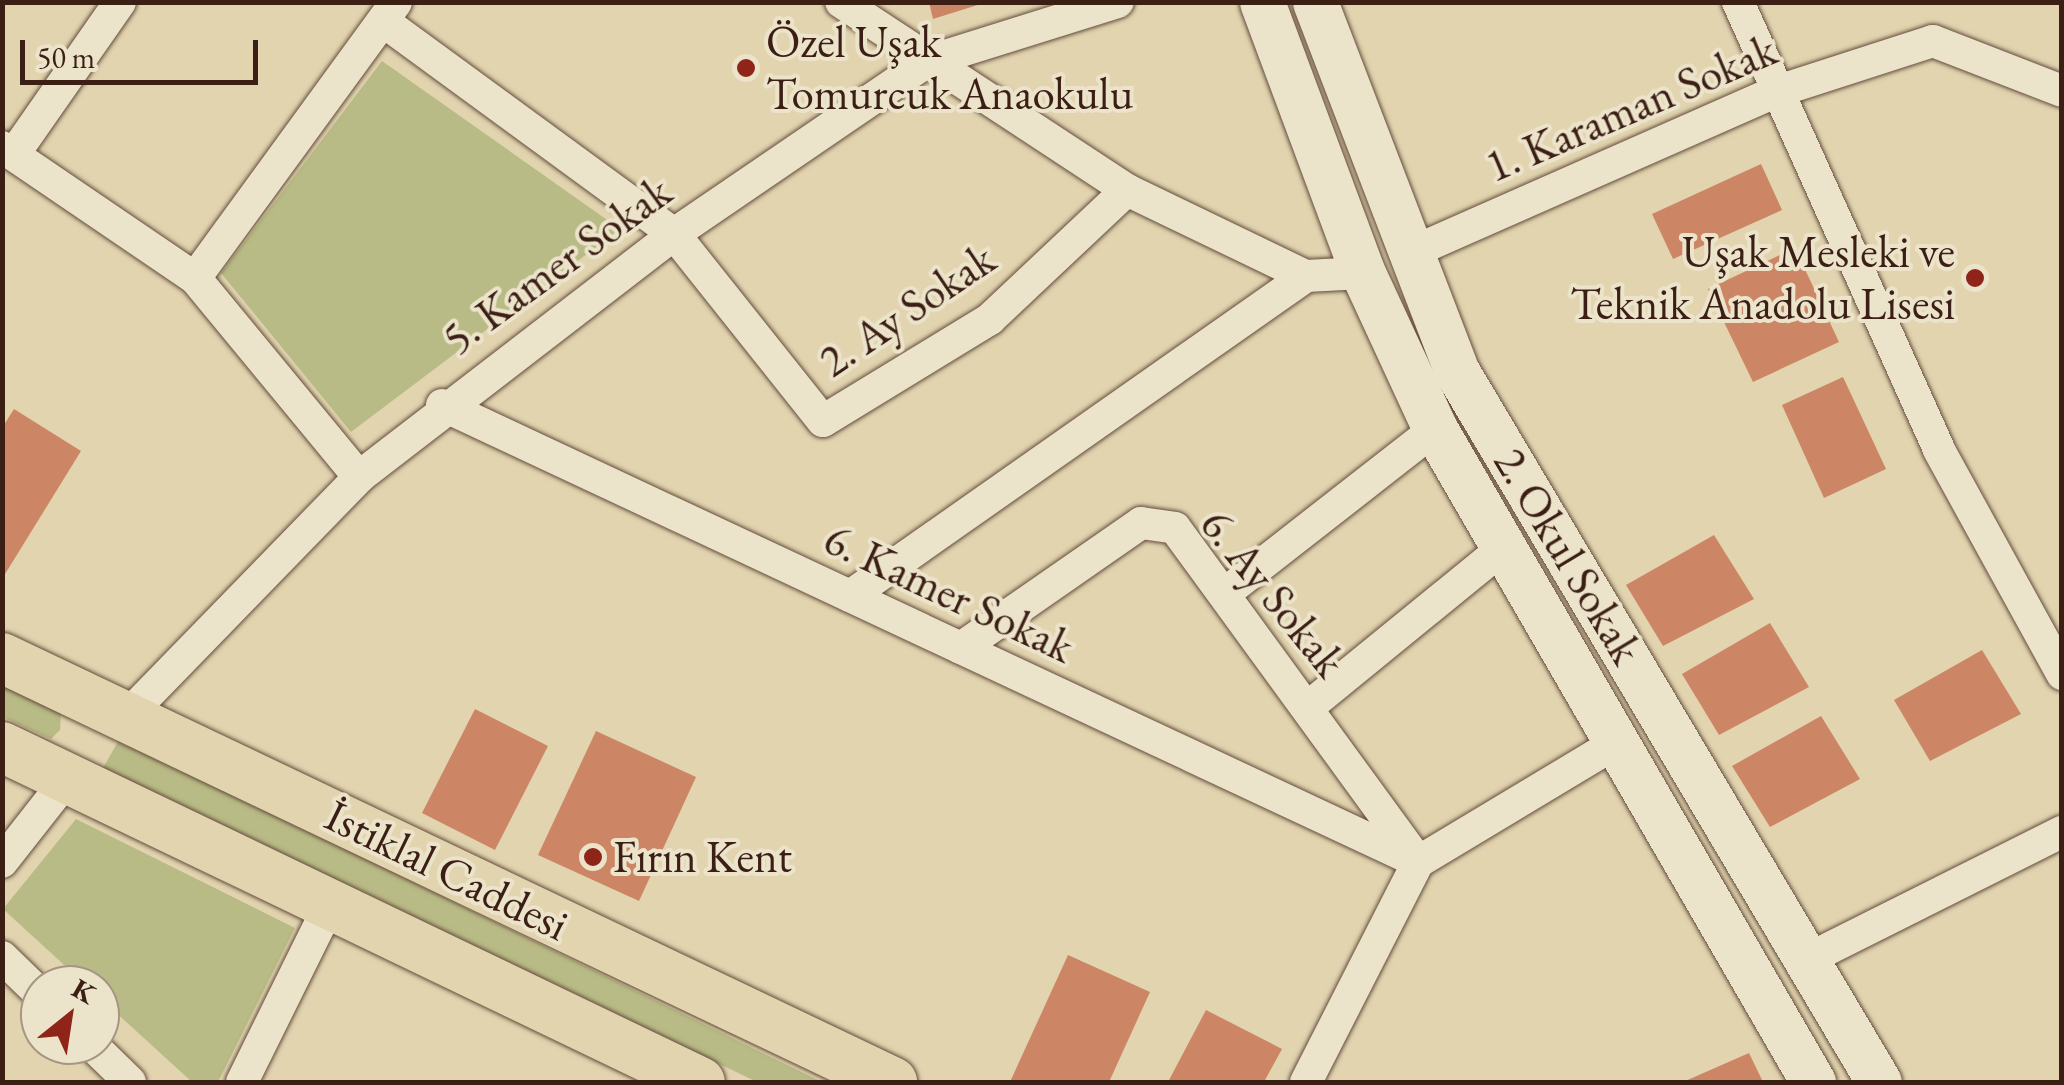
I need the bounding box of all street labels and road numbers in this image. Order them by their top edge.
street label: 1. Karaman Sokak [1477,22,1785,194]
street label: 5. Kamer Sokak [432,164,682,366]
street label: 2. Ay Sokak [809,232,1005,388]
street label: 2. Okul Sokak [1482,438,1654,674]
street label: 6. Ay Sokak [1189,498,1357,688]
street label: 6. Kamer Sokak [816,512,1082,674]
street label: İstiklal Caddesi [317,788,577,952]

